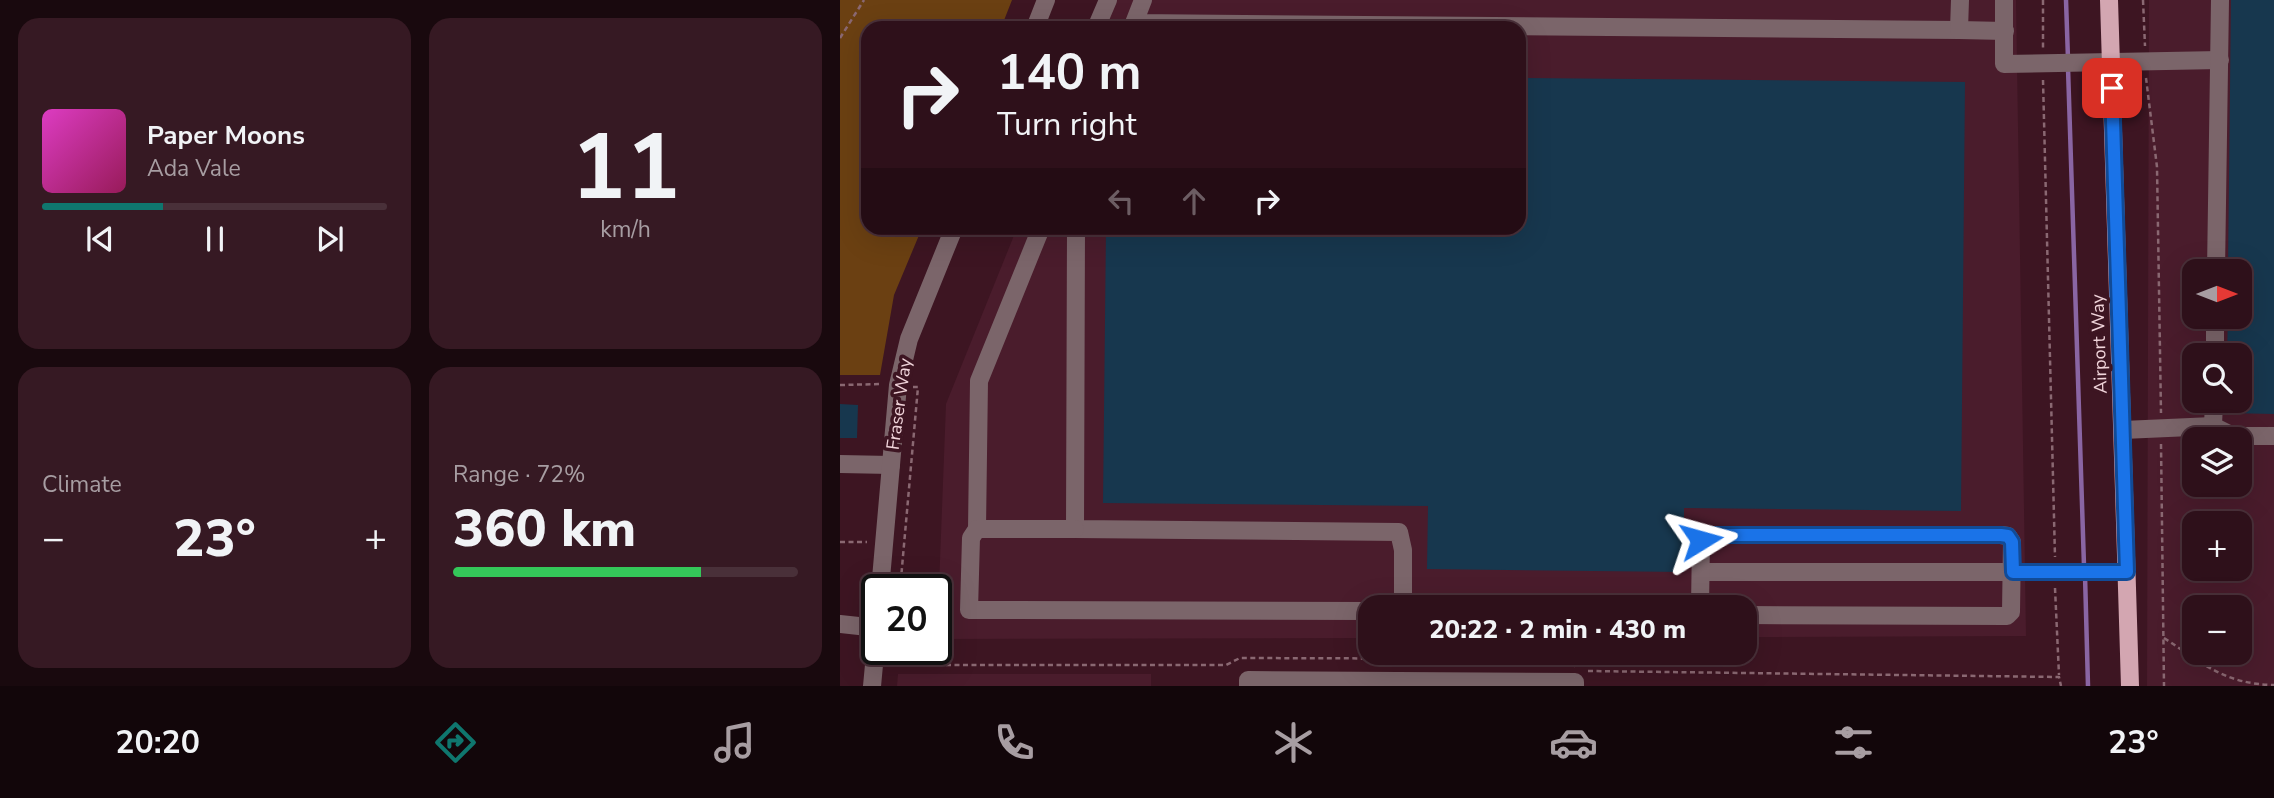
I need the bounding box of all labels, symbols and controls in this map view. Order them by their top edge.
text: 140 m [997,39,1141,106]
icon: right [882,49,973,140]
pin [2082,58,2142,118]
icon: arrive [2093,69,2131,107]
text: Turn right [997,103,1137,146]
text: 11 [571,106,680,230]
text: Paper Moons [147,118,305,153]
text: Ada Vale [147,153,241,184]
icon: left [1102,182,1140,220]
icon: ahead [1175,182,1213,220]
icon: right [1248,182,1286,220]
text: km/h [600,214,651,245]
icon: previous [81,220,119,258]
icon: pause [196,220,234,258]
icon: next [311,220,349,258]
north arrow [2182,259,2252,329]
map controls [2182,259,2252,665]
street label: Airport Way [2085,293,2113,394]
button: search [2182,343,2252,413]
street label: Fraser Way [881,356,917,451]
button: layers [2182,427,2252,497]
text: Range · 72% [453,459,585,490]
text: Climate [42,469,122,500]
text: 360 km [453,493,636,564]
text: 23° [173,503,256,574]
position arrow [1664,503,1738,577]
button: + [2182,511,2252,581]
text: − [42,513,65,564]
text: + [364,513,387,564]
speed limit sign: 20 [861,574,952,665]
button: − [2182,595,2252,665]
text: 20:22 · 2 min · 430 m [1429,612,1686,647]
icon: directions [431,718,480,767]
icon: music [710,718,759,767]
icon: phone [990,718,1039,767]
icon: climate [1269,718,1318,767]
icon: car [1549,718,1598,767]
icon: filters [1829,718,1878,767]
text: 20:20 [115,721,200,764]
text: 23° [2108,721,2159,764]

